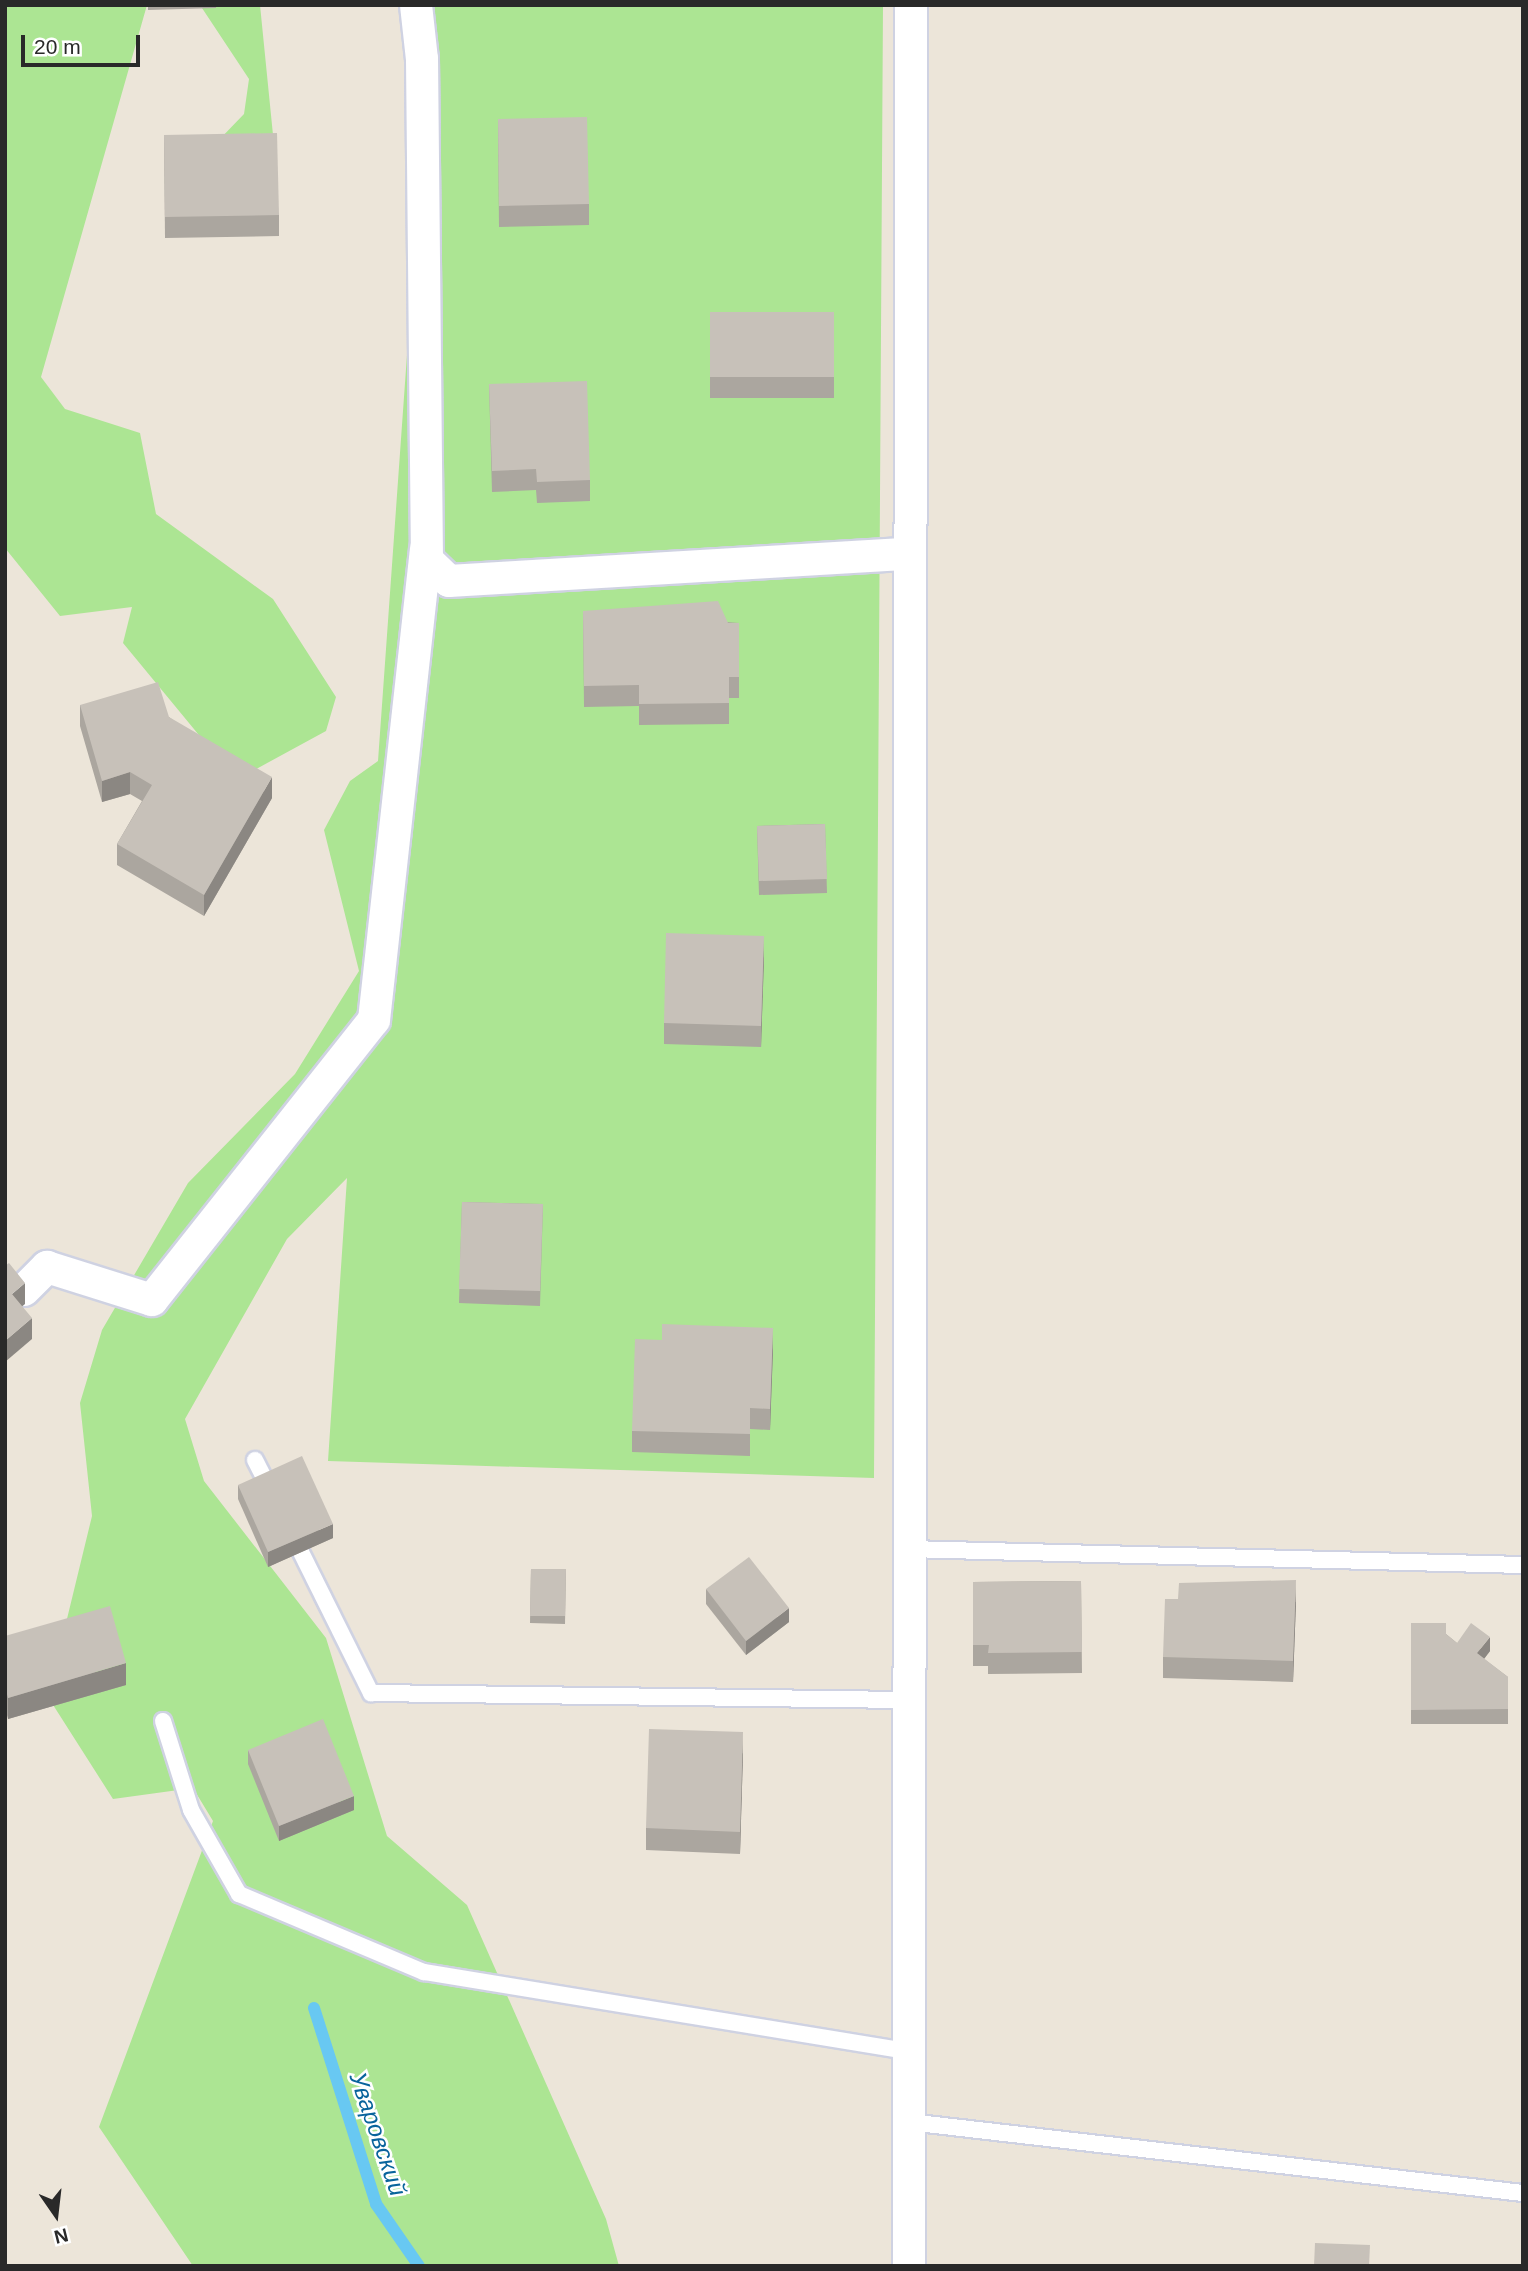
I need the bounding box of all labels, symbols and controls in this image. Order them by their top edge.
scale bar [24,21,144,65]
text: 20 m [34,35,81,58]
water label: Уваровский [343,2068,413,2200]
north arrow [21,2180,91,2250]
text: N [52,2224,70,2248]

